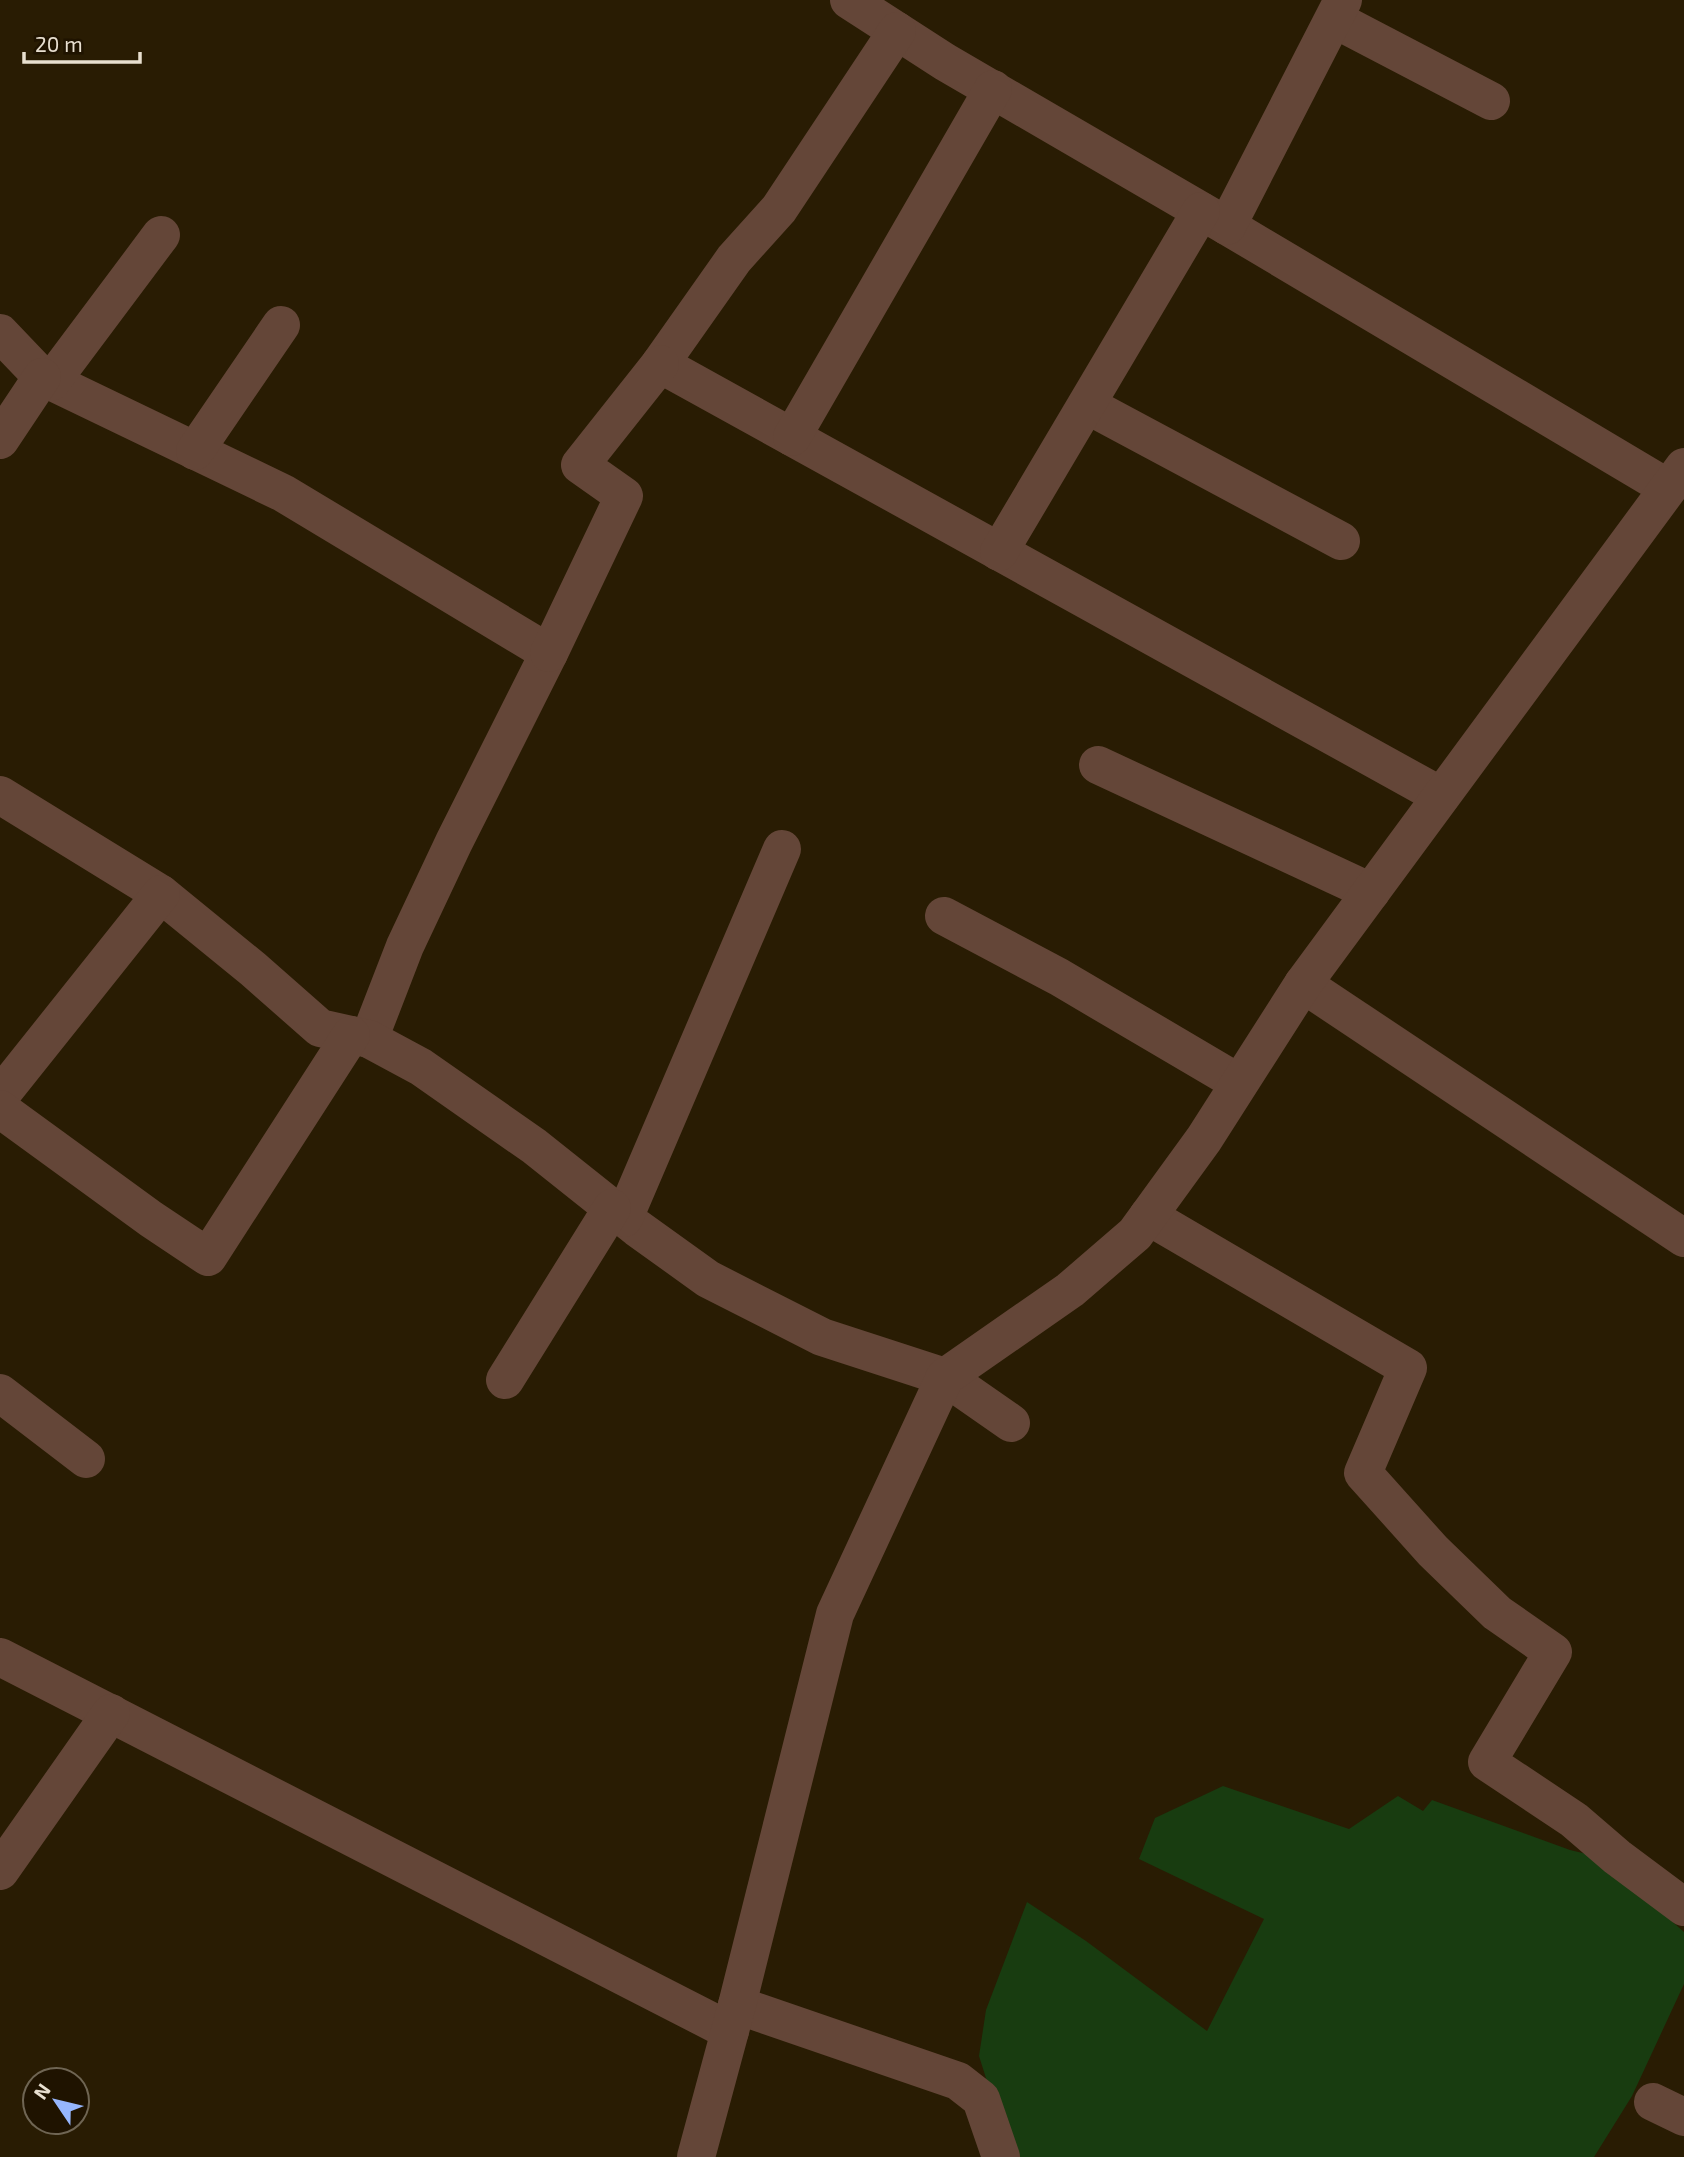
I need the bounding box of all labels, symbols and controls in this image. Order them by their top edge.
scale bar [24,21,140,65]
text: 20 m [35,31,83,56]
north arrow [21,2066,91,2136]
text: N [28,2079,55,2103]

